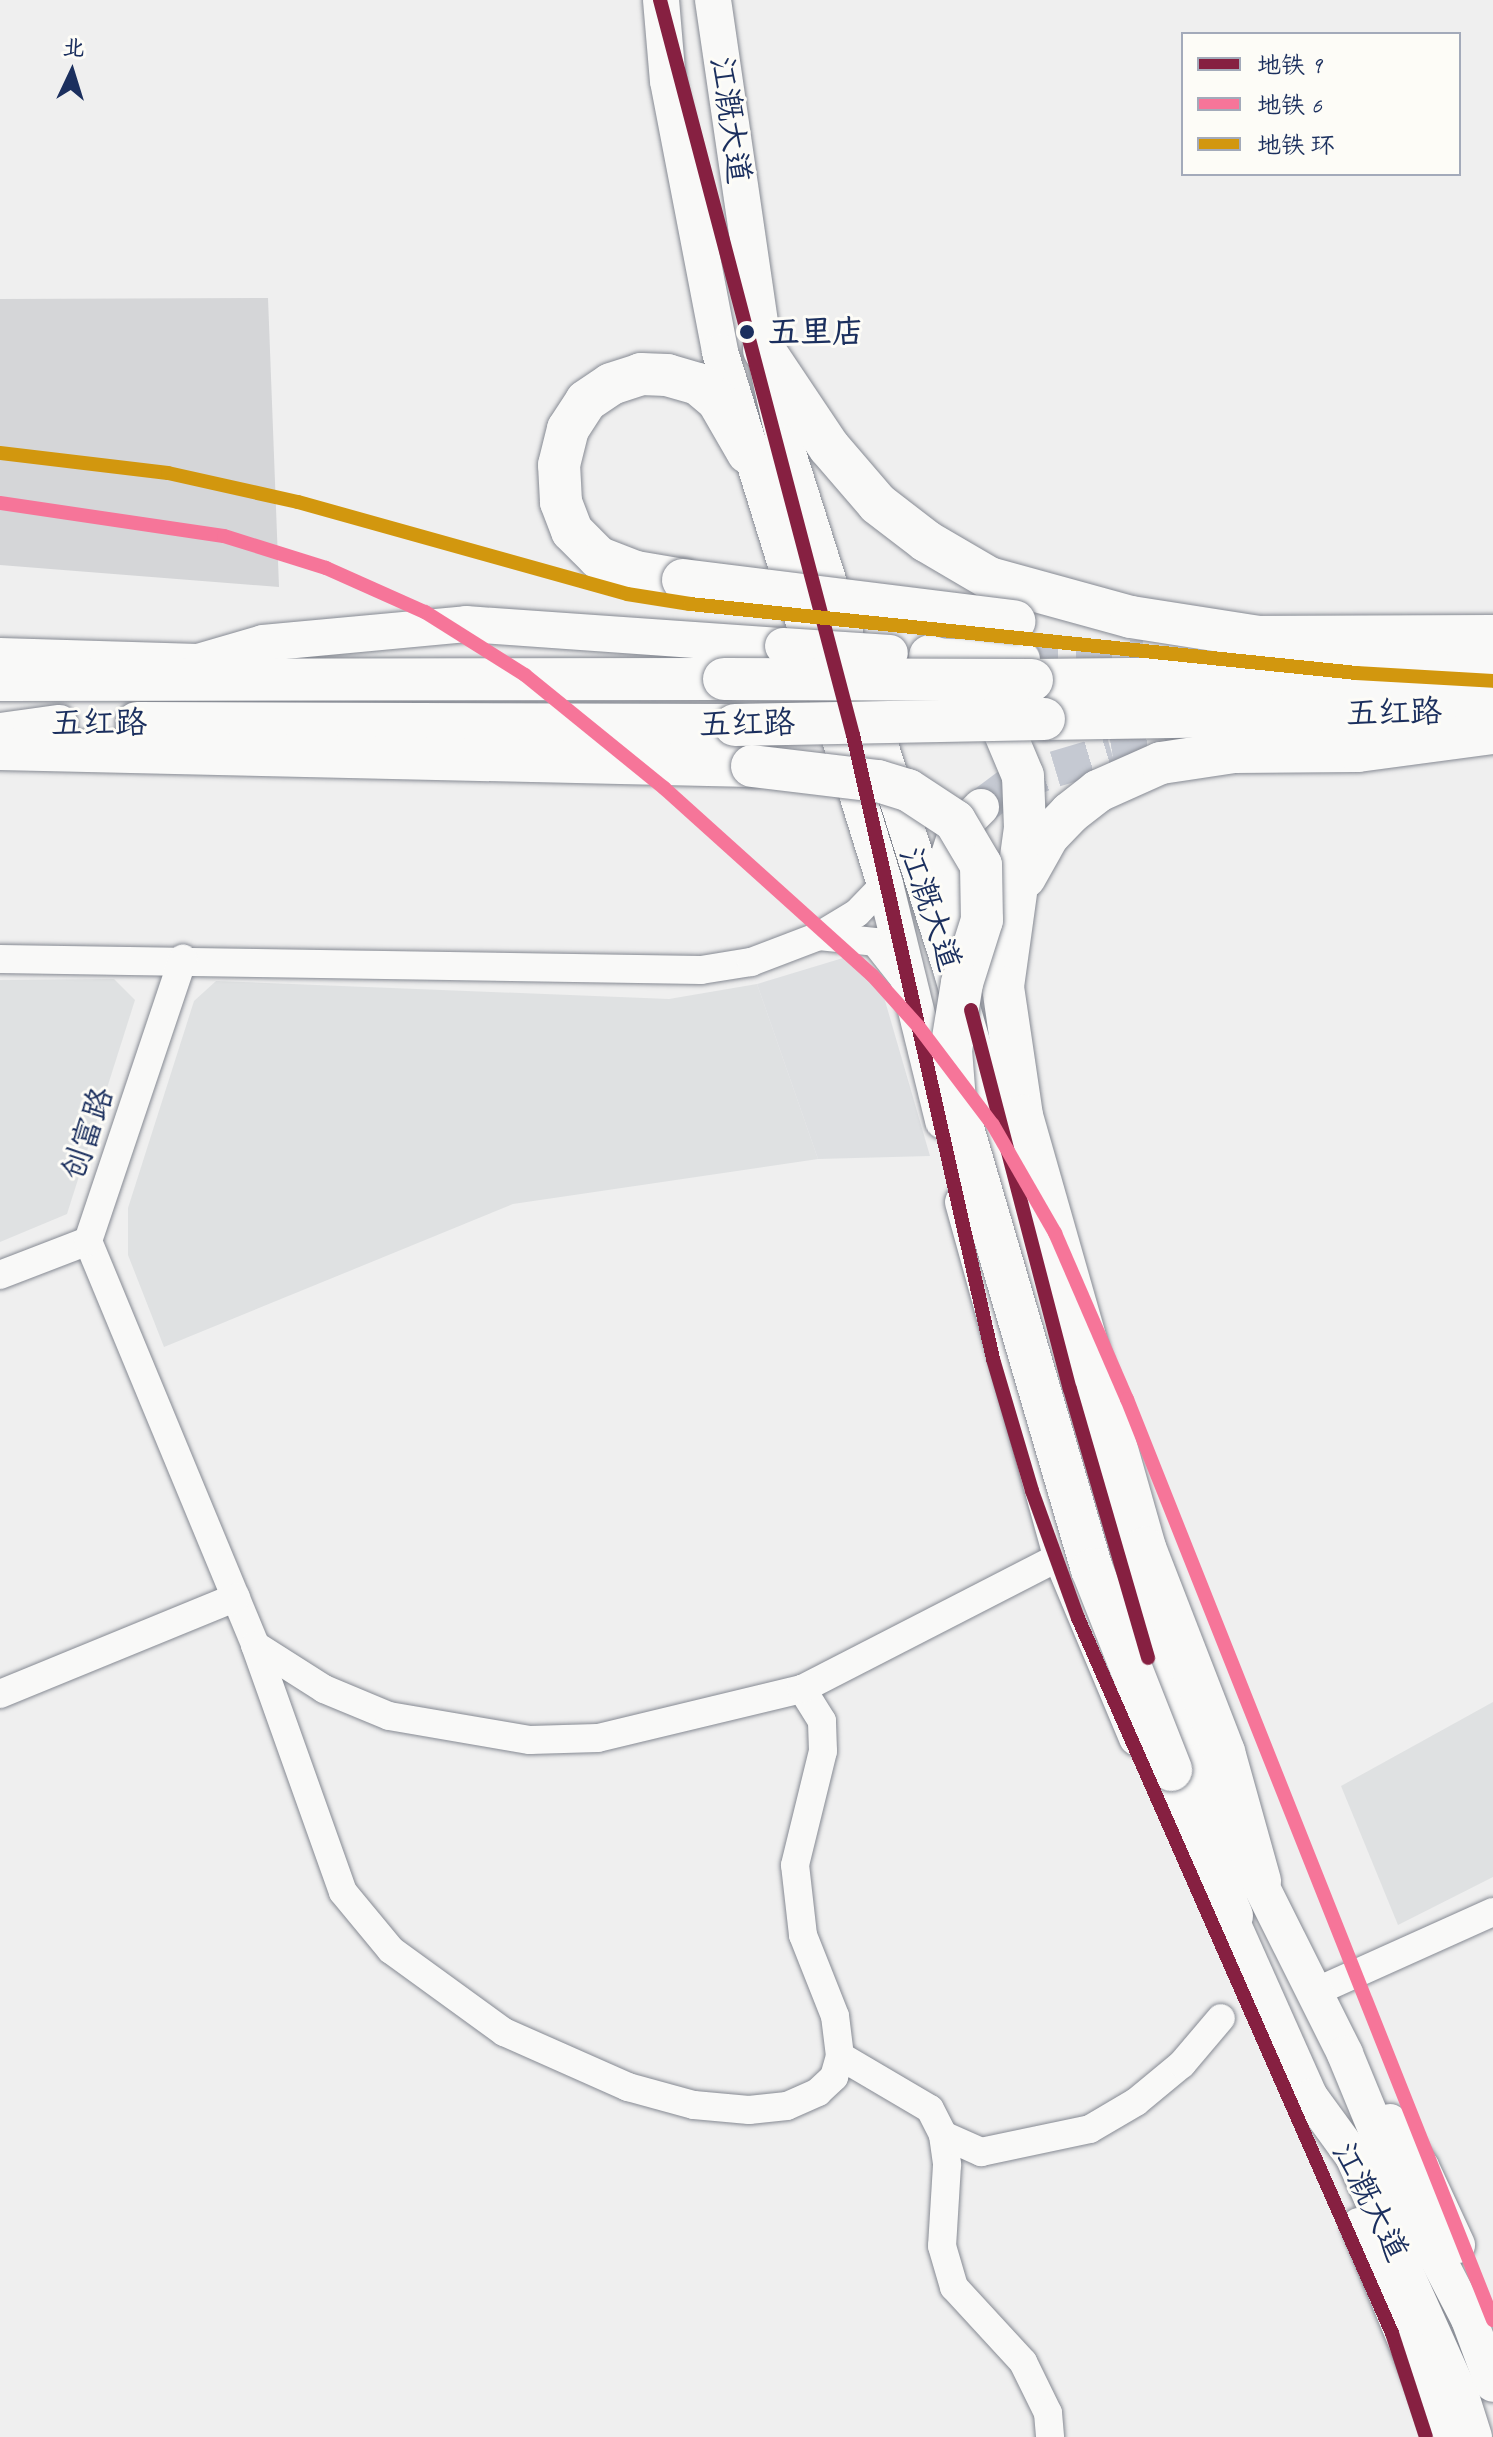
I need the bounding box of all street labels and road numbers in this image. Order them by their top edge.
street label: 江溉大道 [702,54,758,186]
street label: 五红路 [1346,693,1442,733]
street label: 五红路 [51,704,147,742]
street label: 五红路 [699,704,795,744]
street label: 江溉大道 [891,842,969,976]
street label: 创富路 [54,1082,122,1186]
street label: 江溉大道 [1324,2136,1416,2268]

